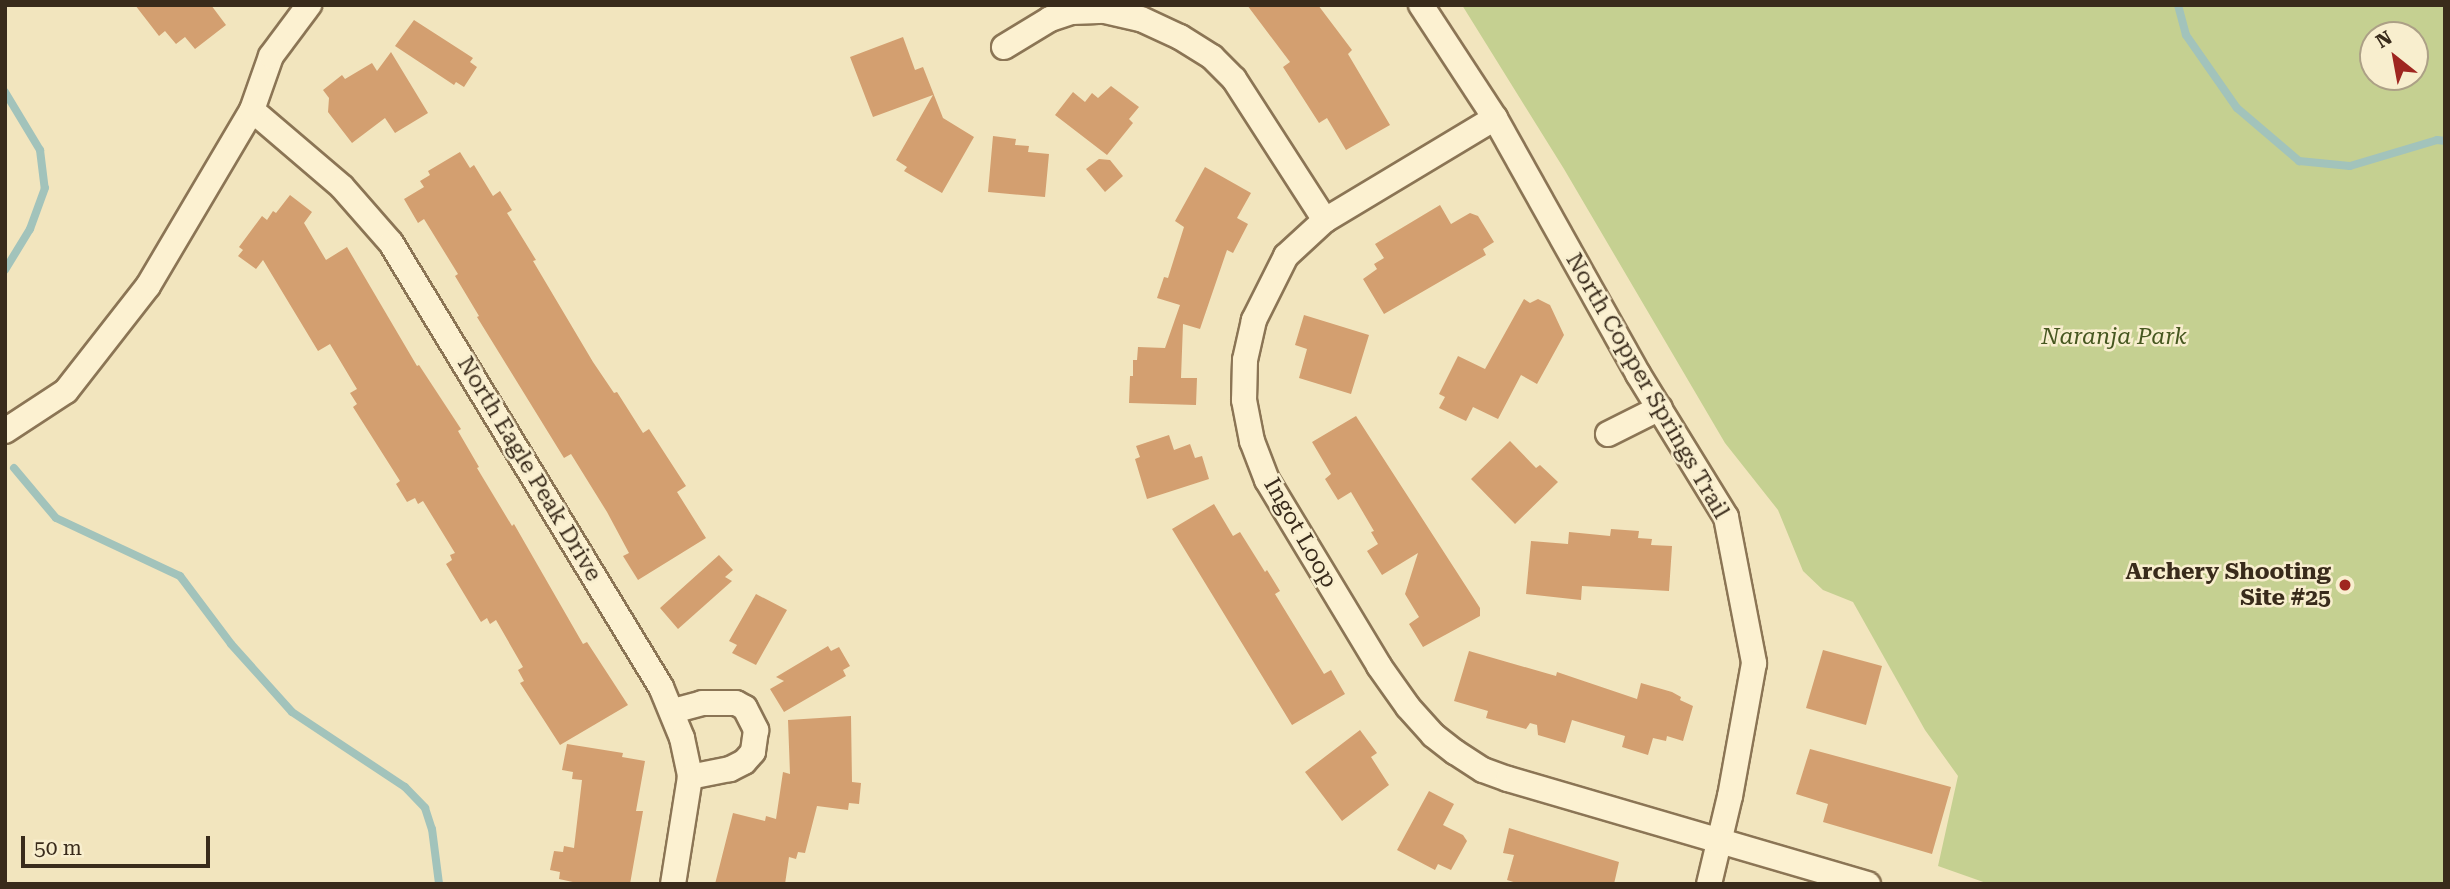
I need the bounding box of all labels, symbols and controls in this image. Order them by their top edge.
north arrow [2359,21,2429,91]
text: N [2372,26,2396,53]
street label: North Copper Springs Trail [1560,248,1734,524]
park label: Naranja Park [2041,323,2187,351]
street label: North Eagle Peak Drive [451,352,607,586]
street label: Ingot Loop [1258,473,1342,593]
place label: Archery Shooting Site #25 [2125,558,2331,612]
marker: Archery Shooting Site #25 [2337,577,2353,593]
scale bar [24,822,214,866]
text: 50 m [34,836,82,860]

